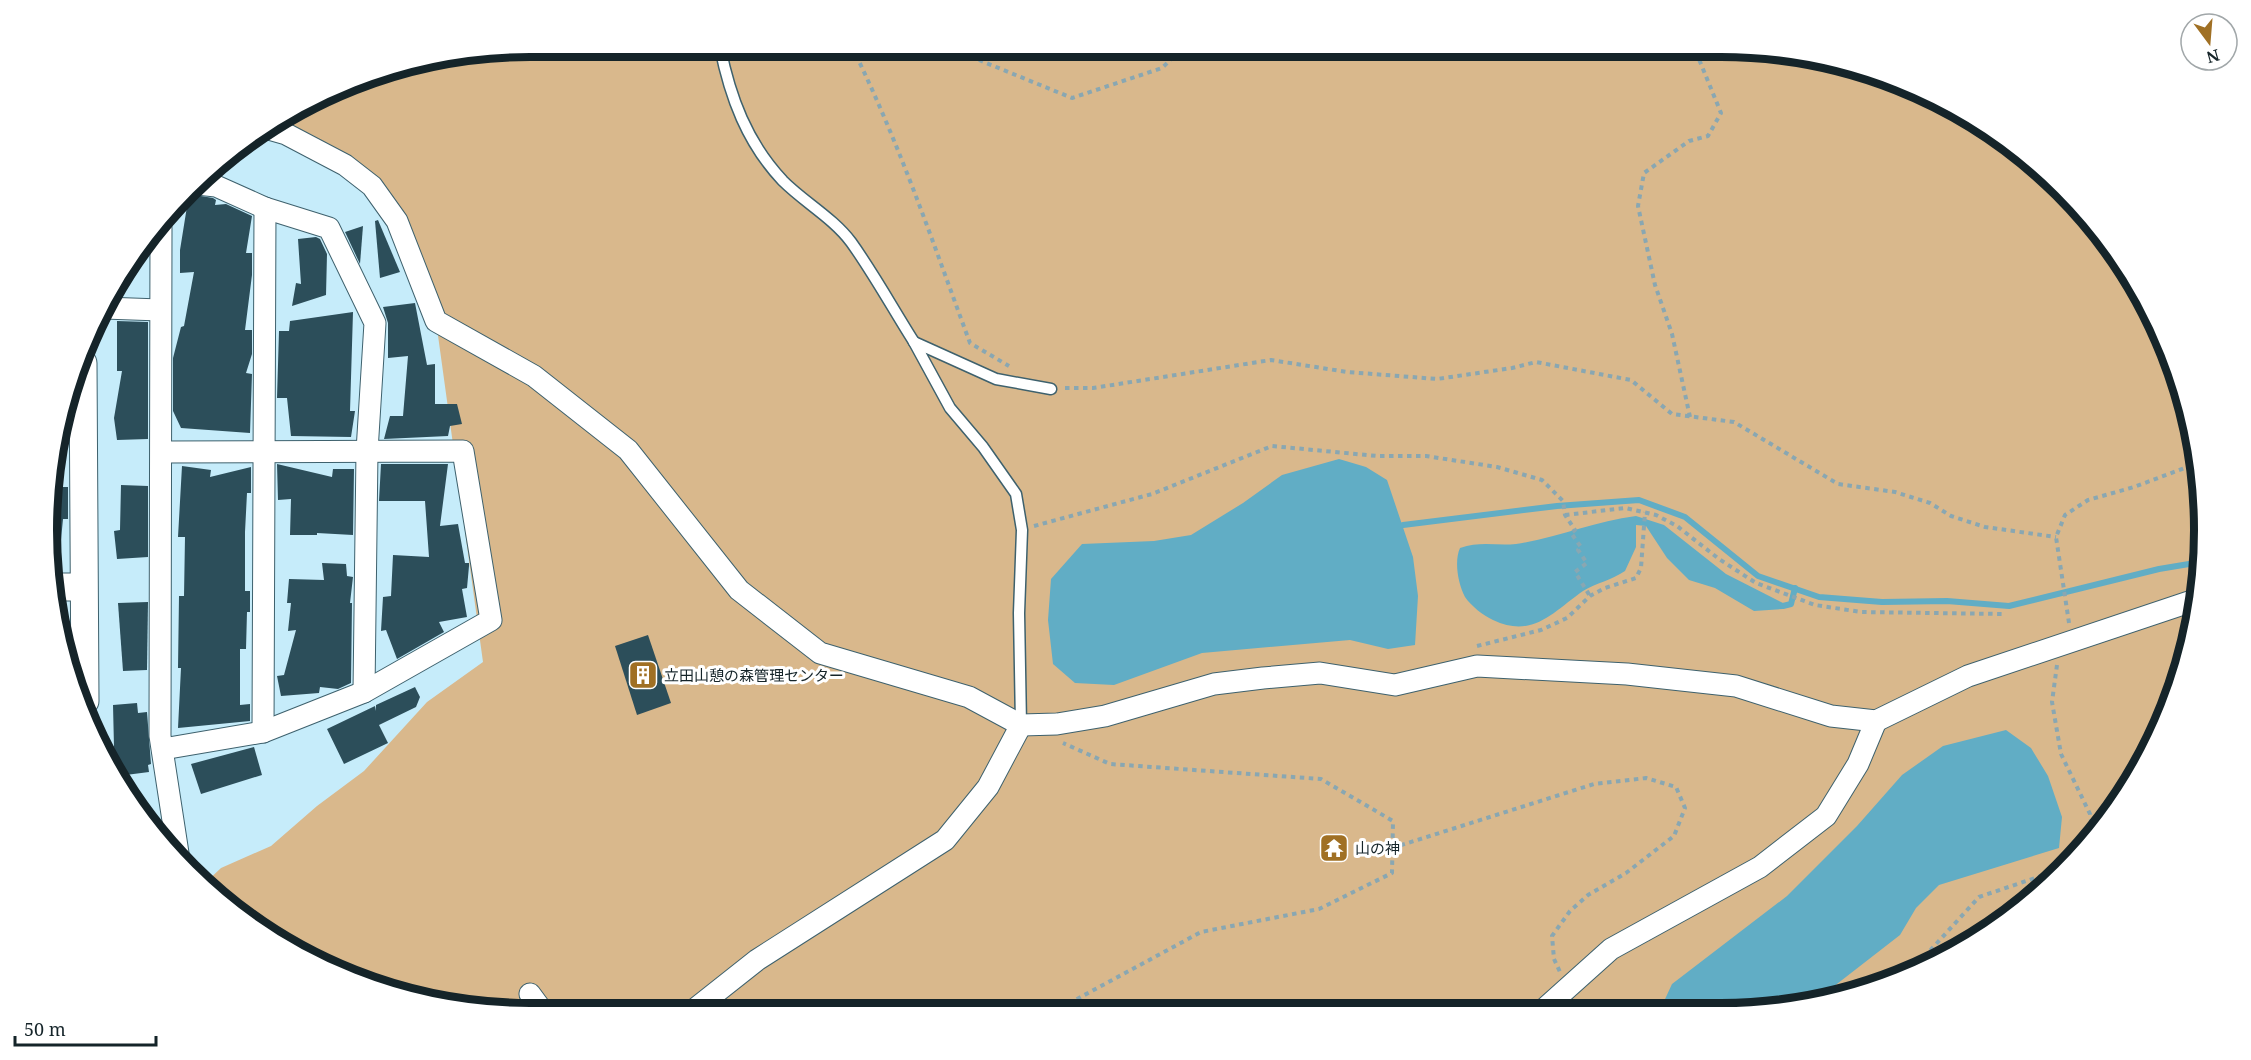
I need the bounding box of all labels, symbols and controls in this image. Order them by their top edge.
north arrow [2179,12,2239,72]
text: N [2204,44,2222,69]
building icon: 立田山憩の森管理センター [627,659,659,691]
place label: 立田山憩の森管理センター [664,665,844,685]
temple icon: 山の神 [1318,832,1350,864]
place label: 山の神 [1355,838,1400,858]
scale bar [15,1009,156,1047]
text: 50 m [24,1017,66,1041]

